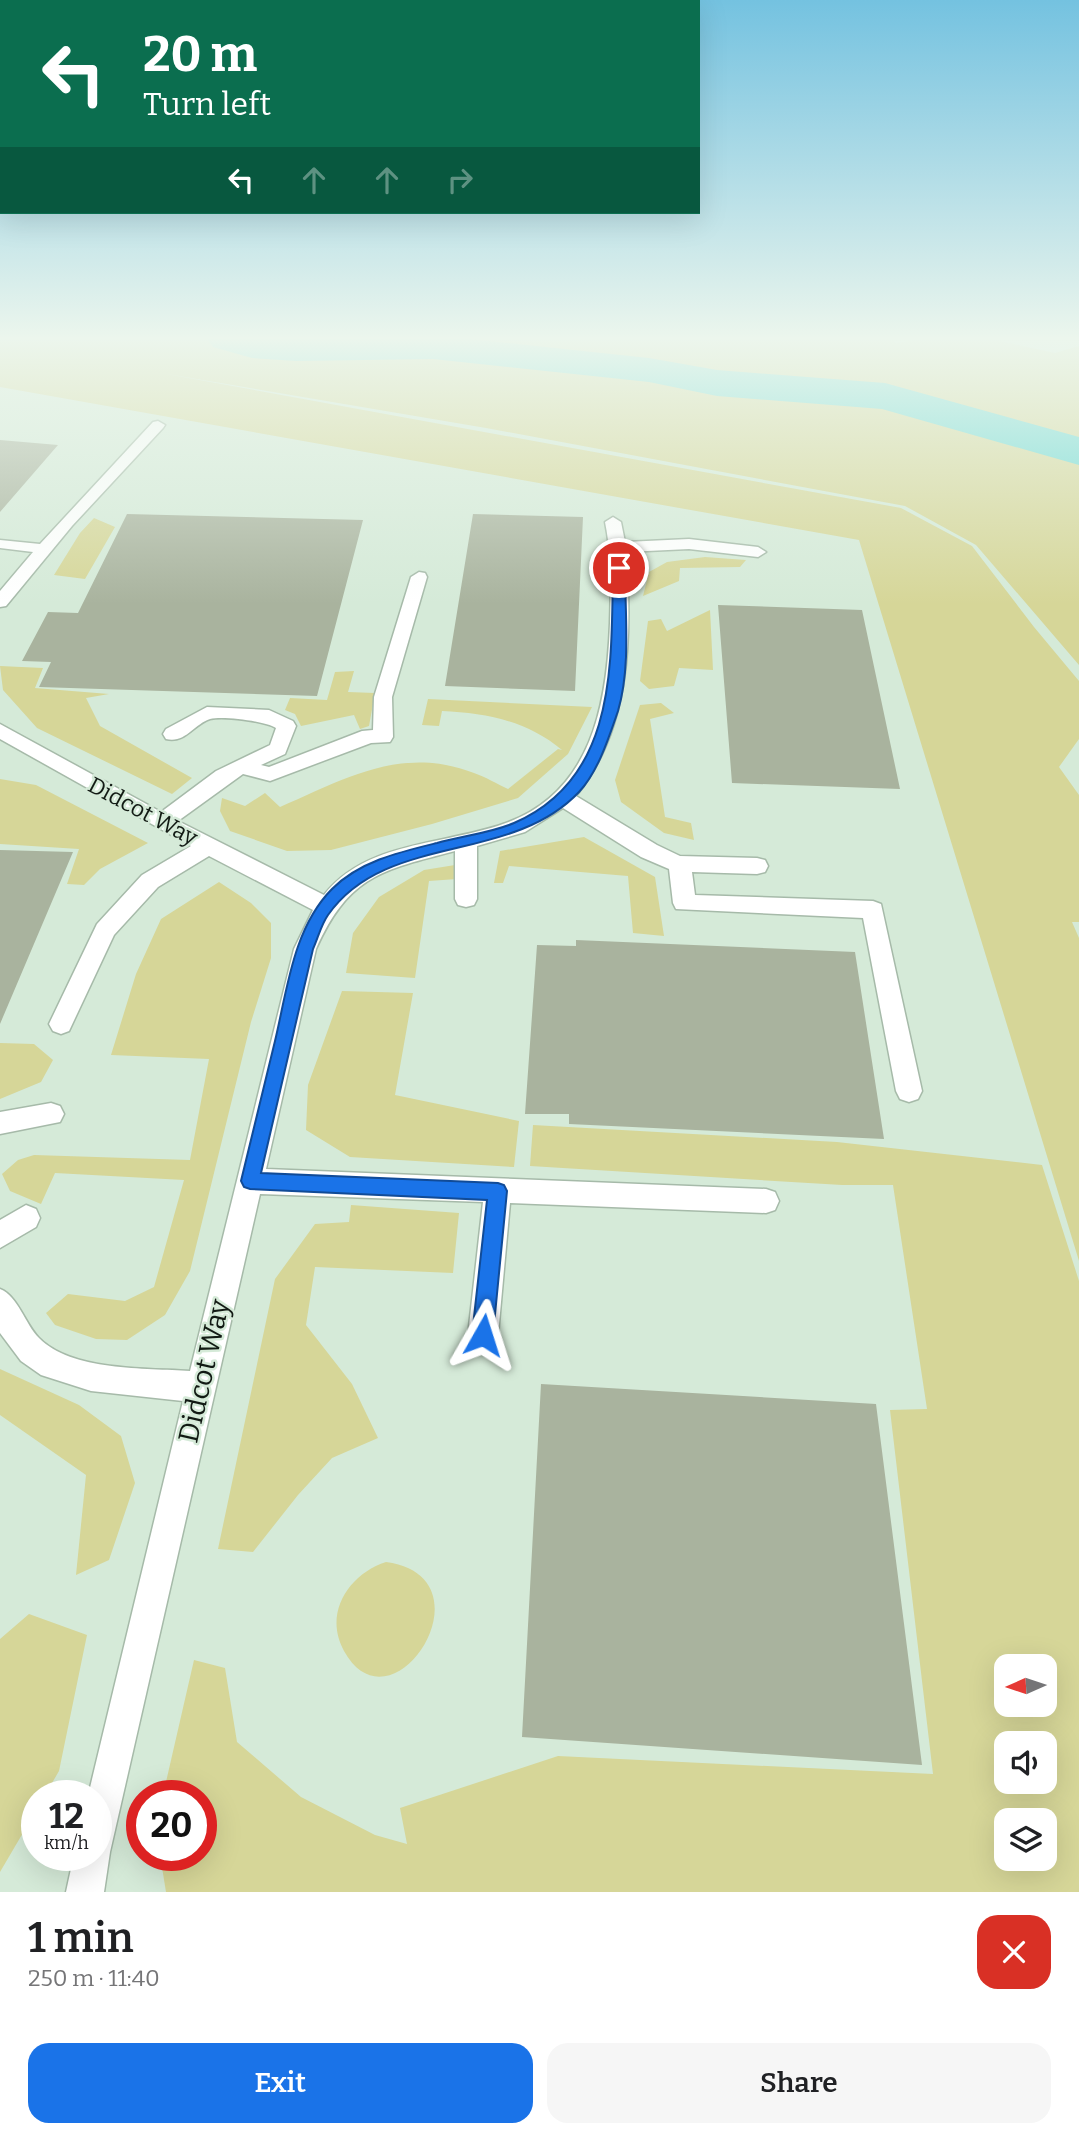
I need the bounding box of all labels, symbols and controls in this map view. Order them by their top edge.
text: 20 m [143,25,257,84]
icon: left [28,28,119,119]
text: Turn left [143,85,271,123]
icon: left [222,161,260,199]
icon: ahead [295,161,333,199]
icon: ahead [368,161,406,199]
icon: right [441,161,479,199]
pin [589,538,649,598]
icon: arrive [600,549,638,587]
street label: Didcot Way [84,771,203,852]
street label: Didcot Way [172,1296,237,1446]
position arrow [446,1298,520,1372]
north arrow [994,1654,1057,1717]
map controls [994,1654,1057,1871]
button: sound [994,1731,1057,1794]
speed limit sign: 20 [126,1780,217,1871]
text: 12 [49,1795,84,1837]
button: layers [994,1808,1057,1871]
text: km/h [44,1832,89,1854]
text: 1 min [28,1913,134,1963]
button: close [977,1915,1051,1989]
text: 250 m · 11:40 [28,1964,160,1992]
button: Exit [28,2043,533,2123]
button: Share [547,2043,1051,2123]

